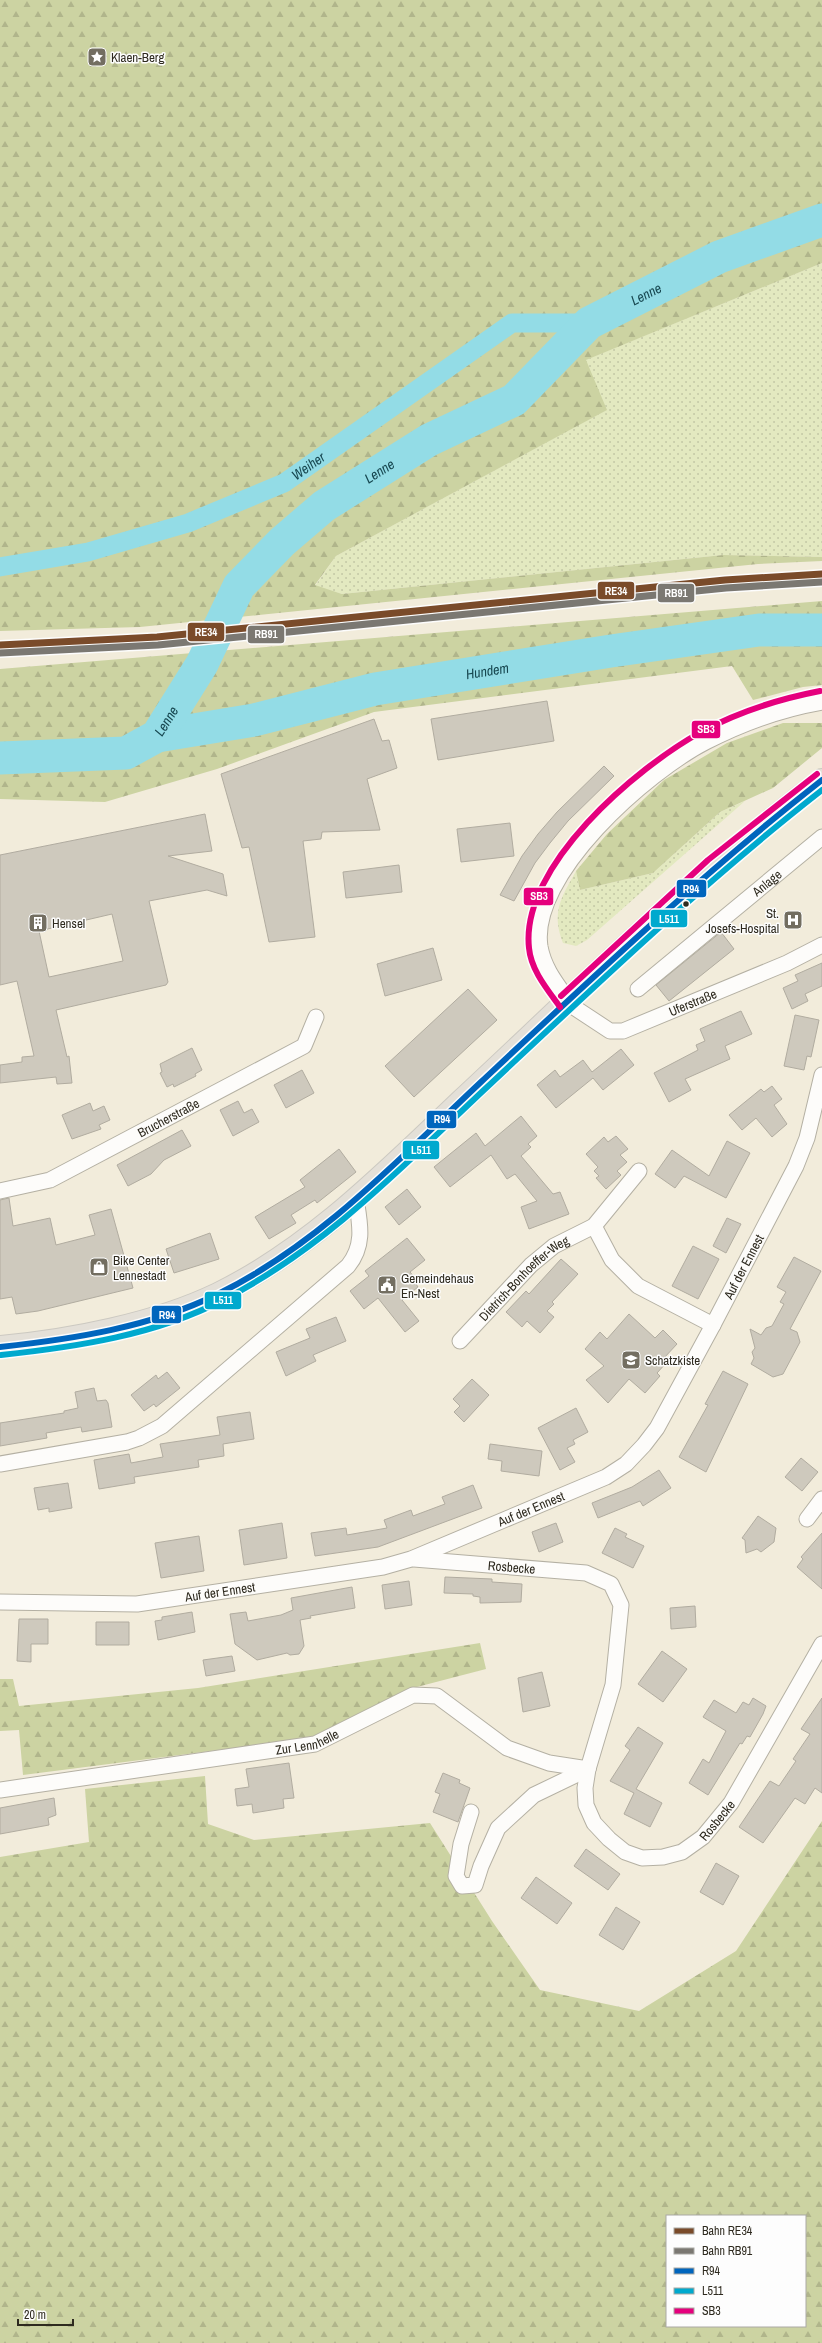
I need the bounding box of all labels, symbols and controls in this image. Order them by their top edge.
place icon: Klaen-Berg [86,46,108,68]
place label: Klaen-Berg [111,49,164,66]
water label: Lenne [628,279,664,309]
water label: Weiher [288,447,329,484]
water label: Lenne [361,455,398,487]
line badge: RE34 [597,581,635,600]
line badge: RB91 [657,583,695,603]
text: RE34 [605,584,627,598]
text: RB91 [664,586,688,600]
line badge: RE34 [187,622,225,642]
text: RE34 [195,625,217,639]
line badge: RB91 [247,625,285,644]
text: RB91 [254,627,278,641]
water label: Hundem [464,659,510,683]
water label: Lenne [150,703,182,739]
line badge: SB3 [691,720,721,739]
text: SB3 [697,722,715,736]
street label: Anlage [748,865,785,900]
line badge: R94 [676,879,707,898]
text: R94 [683,882,699,896]
line badge: SB3 [523,887,554,906]
text: SB3 [530,889,548,903]
unlabelled marker [681,899,691,909]
place label: St. Josefs-Hospital [706,905,779,937]
line badge: L511 [650,909,688,928]
hospital icon: St. Josefs-Hospital [782,909,804,931]
building icon: Hensel [27,912,49,934]
text: L511 [659,912,679,926]
place label: Hensel [52,915,85,932]
street label: Uferstraße [666,985,719,1020]
street label: Brucherstraße [134,1094,202,1141]
line badge: R94 [426,1110,457,1129]
text: R94 [434,1112,450,1126]
line badge: L511 [402,1140,440,1160]
text: L511 [411,1143,431,1157]
street label: Auf der Ennest [719,1231,767,1303]
street label: Dietrich-Bonhoeffer-Weg [475,1232,572,1324]
place label: Bike Center Lennestadt [113,1252,170,1284]
shop icon: Bike Center Lennestadt [88,1256,110,1278]
place label: Gemeindehaus En-Nest [401,1270,474,1302]
public building icon: Gemeindehaus En-Nest [376,1274,398,1296]
line badge: L511 [204,1291,242,1310]
text: L511 [213,1293,233,1307]
line badge: R94 [151,1305,182,1324]
text: R94 [159,1308,175,1322]
school or university icon: Schatzkiste [620,1349,642,1371]
place label: Schatzkiste [645,1352,700,1369]
street label: Auf der Ennest [494,1487,567,1530]
street label: Rosbecke [487,1557,536,1577]
street label: Auf der Ennest [183,1578,256,1605]
street label: Zur Lennhelle [274,1725,341,1758]
street label: Rosbecke [695,1796,739,1844]
legend [666,2215,806,2327]
text: Bahn RE34 [702,2223,753,2239]
text: Bahn RB91 [702,2243,753,2259]
text: R94 [702,2263,721,2279]
text: L511 [702,2283,724,2299]
scale bar [18,2301,73,2327]
text: SB3 [702,2303,721,2319]
text: 20 m [24,2307,46,2323]

